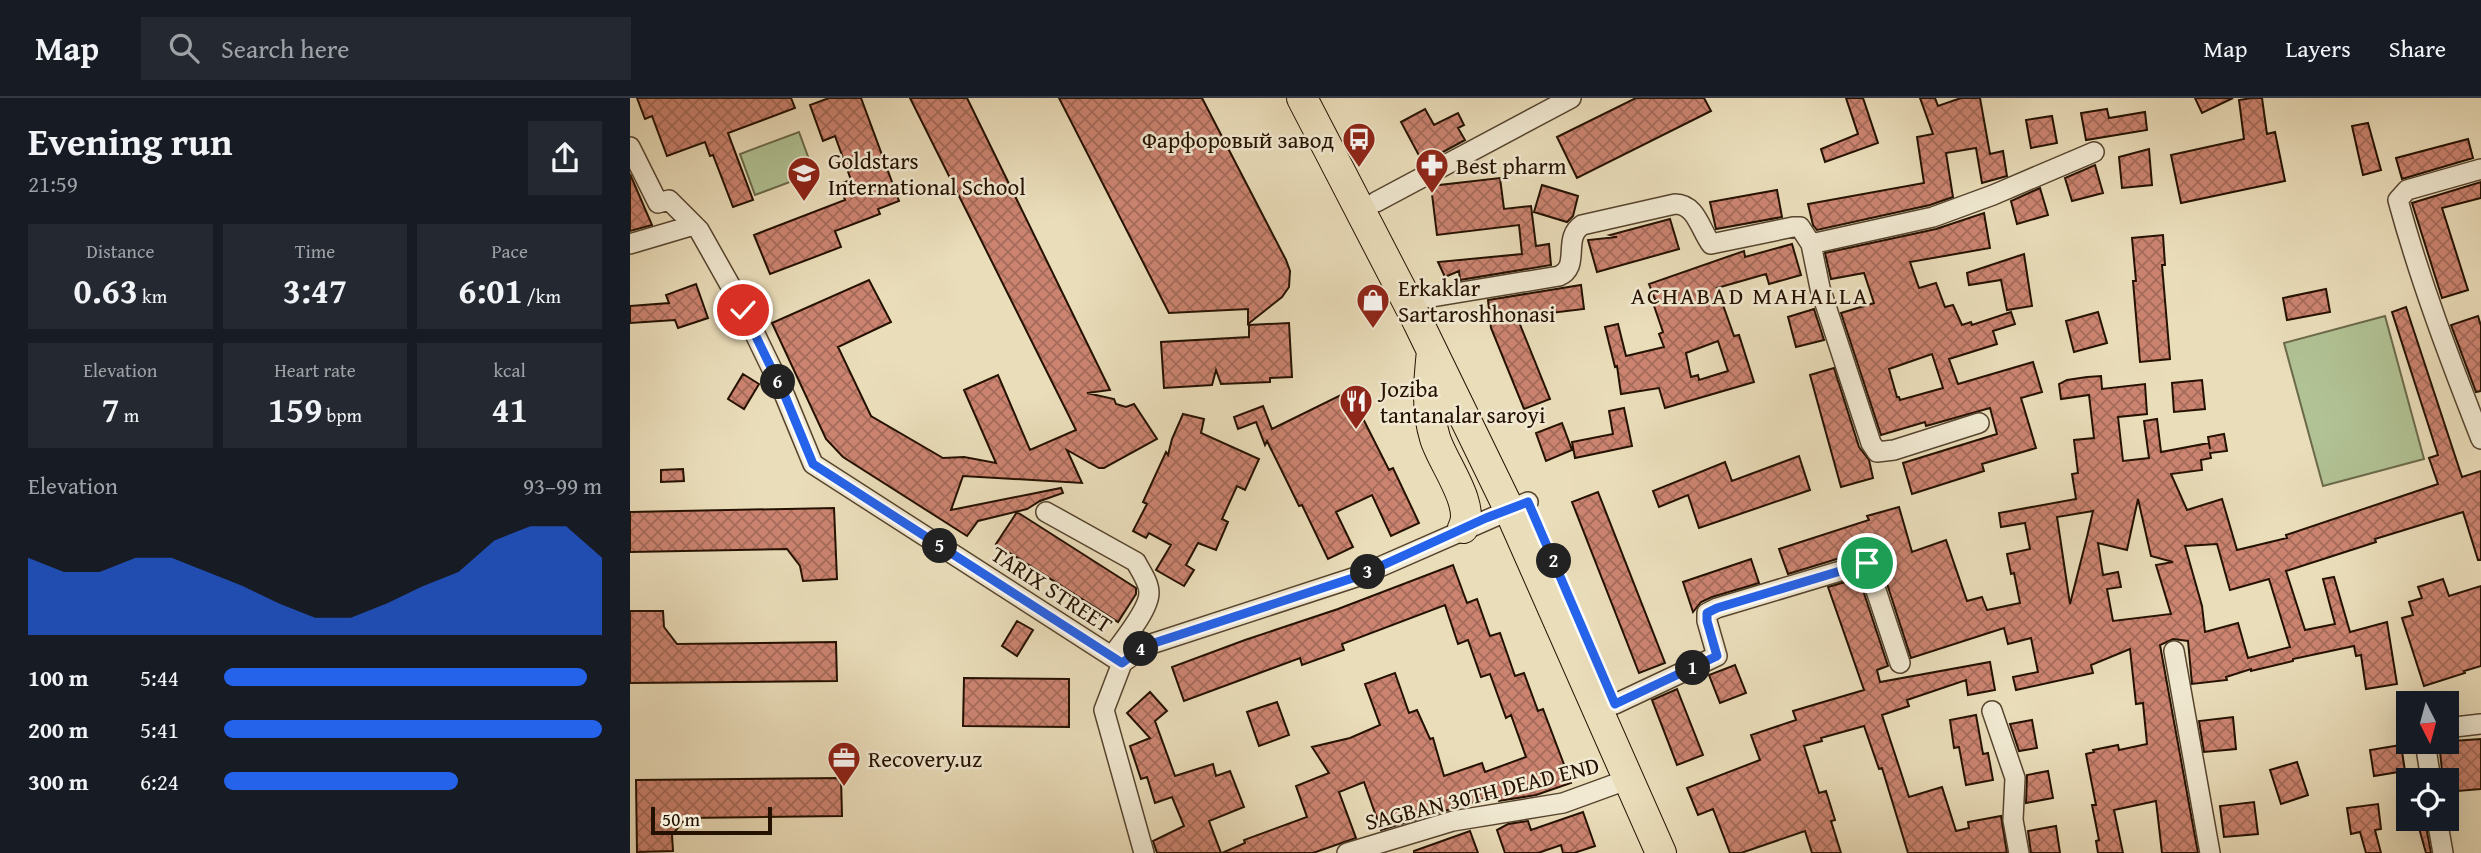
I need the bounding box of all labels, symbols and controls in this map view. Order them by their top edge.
search box [141,17,631,80]
text: Map [35,24,99,72]
icon: search [165,29,203,67]
text: Search here [221,29,349,68]
text: Map [2204,31,2247,66]
text: Layers [2285,31,2351,66]
text: Share [2389,31,2446,66]
text: Evening run [28,113,232,169]
bus stop icon: Фарфоровый завод [1340,120,1378,169]
button: share [528,121,602,195]
place label: Фарфоровый завод [1142,123,1334,156]
place label: Goldstars International School [828,144,1026,203]
pharmacy icon: Best pharm [1413,146,1451,195]
place label: Best pharm [1456,149,1567,182]
school or university icon: Goldstars International School [785,154,823,203]
text: 21:59 [28,167,78,200]
text: Distance [86,237,154,265]
text: Time [295,237,335,265]
text: Pace [491,237,528,265]
text: 0.63 [74,265,138,316]
text: 3:47 [283,265,347,316]
text: 6:01 [458,265,523,316]
place label: Erkaklar Sartaroshhonasi [1398,271,1556,330]
district label: ACHABAD MAHALLA [1631,278,1869,313]
pin [713,280,773,340]
shop icon: Erkaklar Sartaroshhonasi [1354,281,1392,330]
text: km [138,282,167,310]
text: /km [523,282,561,310]
icon: check [724,291,762,329]
text: Elevation [83,356,158,384]
text: Heart rate [274,356,356,384]
text: kcal [493,356,526,384]
pin: 6 [760,364,796,400]
text: 6 [773,367,782,395]
place label: Joziba tantanalar saroyi [1377,372,1545,431]
restaurant icon: Joziba tantanalar saroyi [1337,382,1375,431]
text: 7 [101,384,120,435]
text: 159 [268,384,322,435]
text: 41 [492,384,528,435]
text: m [120,401,139,429]
text: bpm [322,401,362,429]
text: Elevation [28,469,118,502]
text: 93–99 m [523,469,602,502]
pin: 5 [922,528,958,564]
text: 5 [935,531,944,559]
pin [1837,533,1897,593]
street label: TARIX STREET [985,537,1119,641]
pin: 2 [1536,544,1572,578]
icon: arrive [1848,544,1886,582]
text: 2 [1549,546,1558,574]
pin: 3 [1350,554,1386,589]
text: 3 [1363,557,1372,585]
pin: 4 [1124,632,1158,666]
text: 4 [1136,634,1145,662]
pin: 1 [1676,650,1710,686]
text: 1 [1688,653,1697,681]
text: 100 m [28,661,89,694]
text: 5:44 [140,661,179,694]
north arrow [2396,691,2459,754]
map controls [2396,691,2459,831]
text: 200 m [28,713,89,746]
text: 5:41 [140,713,179,746]
office icon: Recovery.uz [825,739,863,788]
place label: Recovery.uz [868,742,982,775]
street label: SAGBAN 30TH DEAD END [1362,748,1602,838]
text: 300 m [28,765,89,798]
text: 6:24 [140,765,179,798]
button: locate [2396,768,2459,831]
scale bar [651,804,772,836]
text: 50 m [662,805,700,833]

